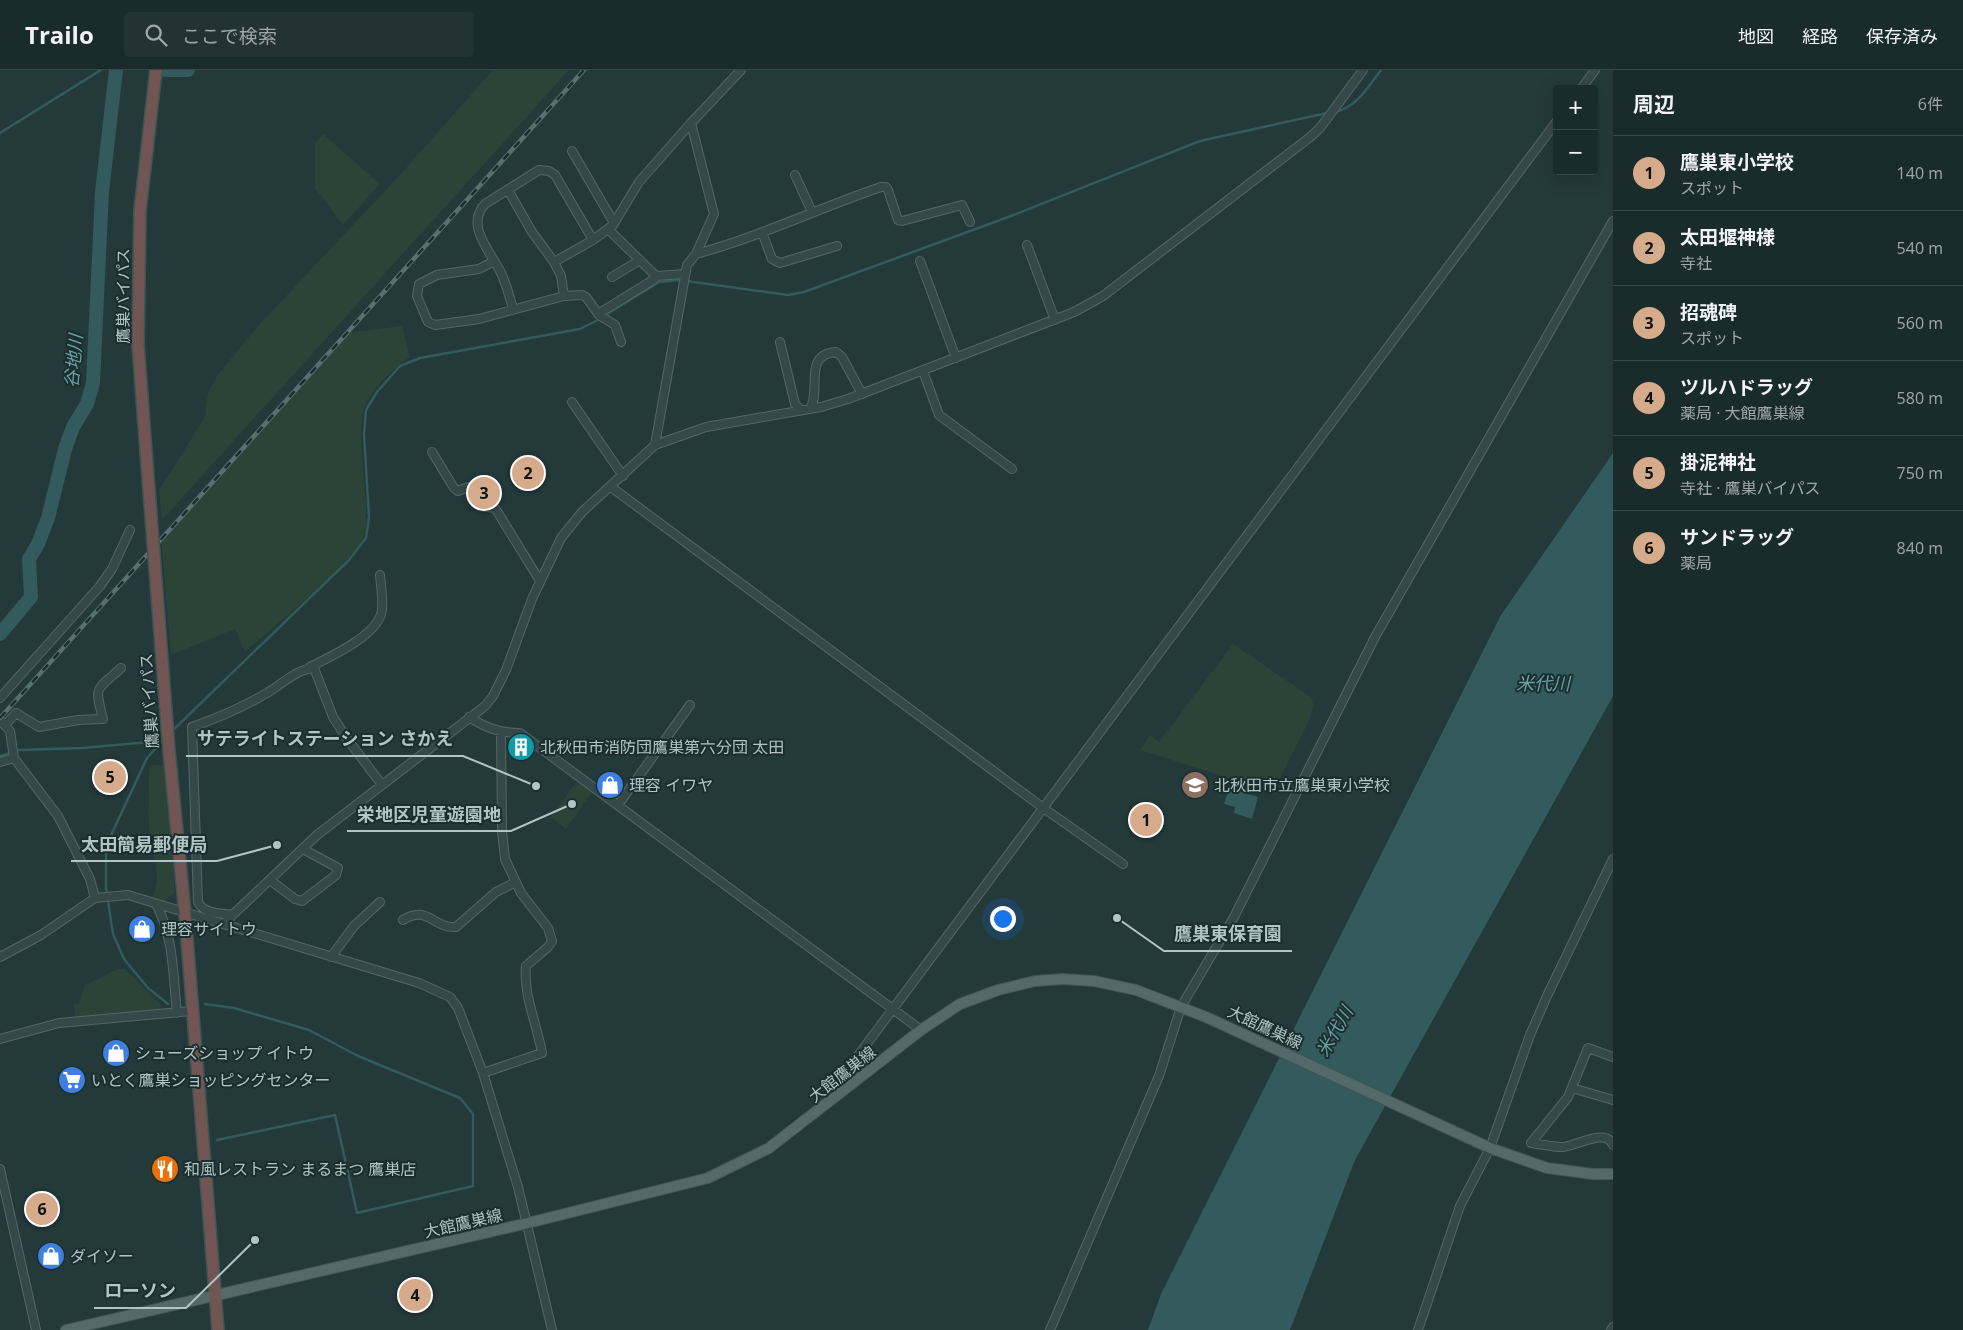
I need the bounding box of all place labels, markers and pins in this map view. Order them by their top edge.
pin: 2 [512,454,544,492]
pin: 3 [468,474,500,512]
callout: サテライトステーション さかえ [186,723,463,756]
building icon: 北秋田市消防団鷹巣第六分団 太田 [506,732,536,762]
place label: 北秋田市消防団鷹巣第六分団 太田 [540,736,784,758]
pin: 5 [94,758,126,796]
shop icon: 理容 イワヤ [595,770,625,800]
school or university icon: 北秋田市立鷹巣東小学校 [1180,770,1210,800]
place label: 理容 イワヤ [629,774,713,796]
place label: 北秋田市立鷹巣東小学校 [1214,774,1390,796]
callout: 栄地区児童遊園地 [347,798,511,831]
pin: 1 [1130,801,1162,839]
callout: 太田簡易郵便局 [71,828,217,861]
shop icon: 理容サイトウ [127,914,157,944]
place label: 理容サイトウ [161,918,257,940]
callout: 鷹巣東保育園 [1164,918,1292,951]
shop icon: シューズショップ イトウ [101,1038,131,1068]
place label: シューズショップ イトウ [135,1042,314,1064]
supermarket icon: いとく鷹巣ショッピングセンター [57,1065,87,1095]
place label: いとく鷹巣ショッピングセンター [91,1069,331,1091]
restaurant icon: 和風レストラン まるまつ 鷹巣店 [150,1154,180,1184]
place label: 和風レストラン まるまつ 鷹巣店 [184,1158,416,1180]
pin: 6 [26,1190,58,1228]
shop icon: ダイソー [36,1241,66,1271]
place label: ダイソー [70,1245,134,1267]
callout: ローソン [94,1275,186,1308]
pin: 4 [399,1276,431,1314]

